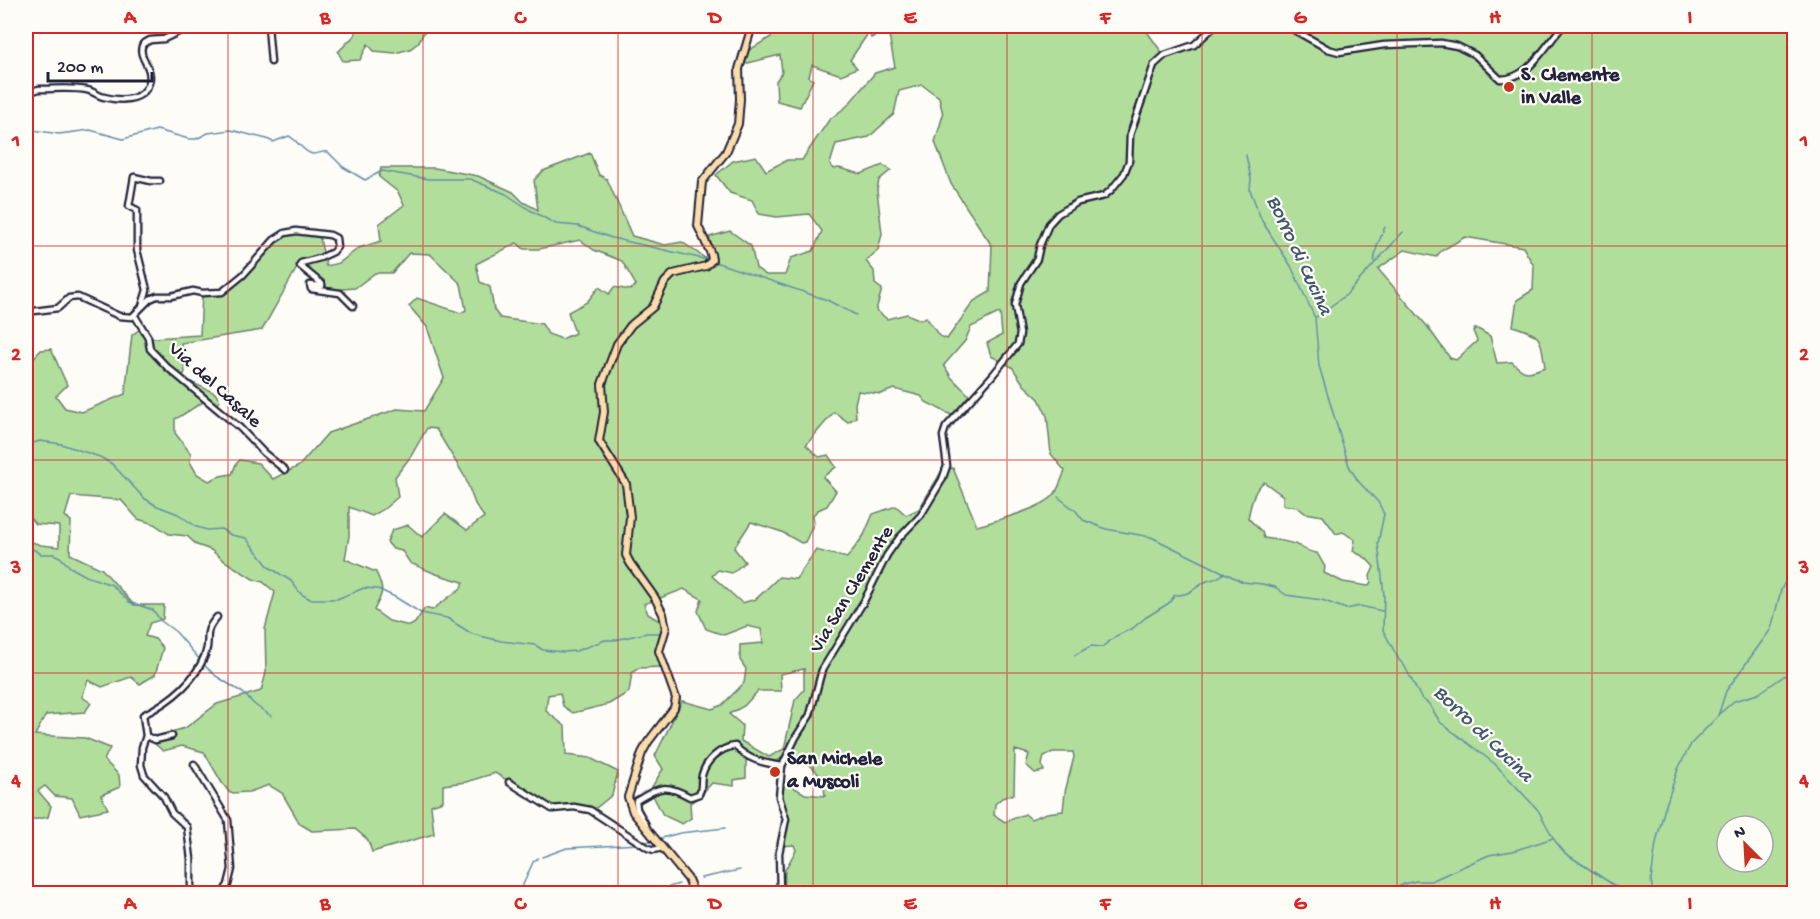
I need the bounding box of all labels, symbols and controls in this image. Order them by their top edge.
text: A [123,8,138,31]
text: B [319,8,331,31]
text: C [514,8,528,31]
text: D [706,8,722,31]
text: E [904,8,918,31]
text: F [1099,8,1112,31]
text: G [1294,8,1308,31]
text: H [1489,8,1501,31]
text: I [1688,8,1693,31]
scale bar [48,45,152,83]
text: 200 m [57,58,104,79]
place label: S. Clemente in Valle [1521,65,1620,111]
marker: S. Clemente in Valle [1502,80,1516,94]
text: 1 [11,131,20,154]
text: 1 [1799,131,1808,154]
water label: Borro di Cucina [1259,192,1337,321]
street label: Via del Casale [162,337,266,434]
text: 2 [11,345,21,368]
text: 2 [1799,345,1809,368]
street label: Via San Clemente [806,522,900,658]
text: 3 [10,558,21,581]
text: 3 [1798,558,1809,581]
water label: Borro di Cucina [1427,681,1538,790]
place label: San Michele a Muscoli [786,749,883,795]
marker: San Michele a Muscoli [768,765,782,779]
text: 4 [10,771,21,794]
text: 4 [1798,771,1809,794]
north arrow [1715,814,1775,874]
text: N [1732,822,1749,844]
text: A [123,894,138,917]
text: B [319,894,331,917]
text: C [514,894,528,917]
text: D [706,894,722,917]
text: E [904,894,918,917]
text: F [1099,894,1112,917]
text: G [1294,894,1308,917]
text: H [1489,894,1501,917]
text: I [1688,894,1693,917]

